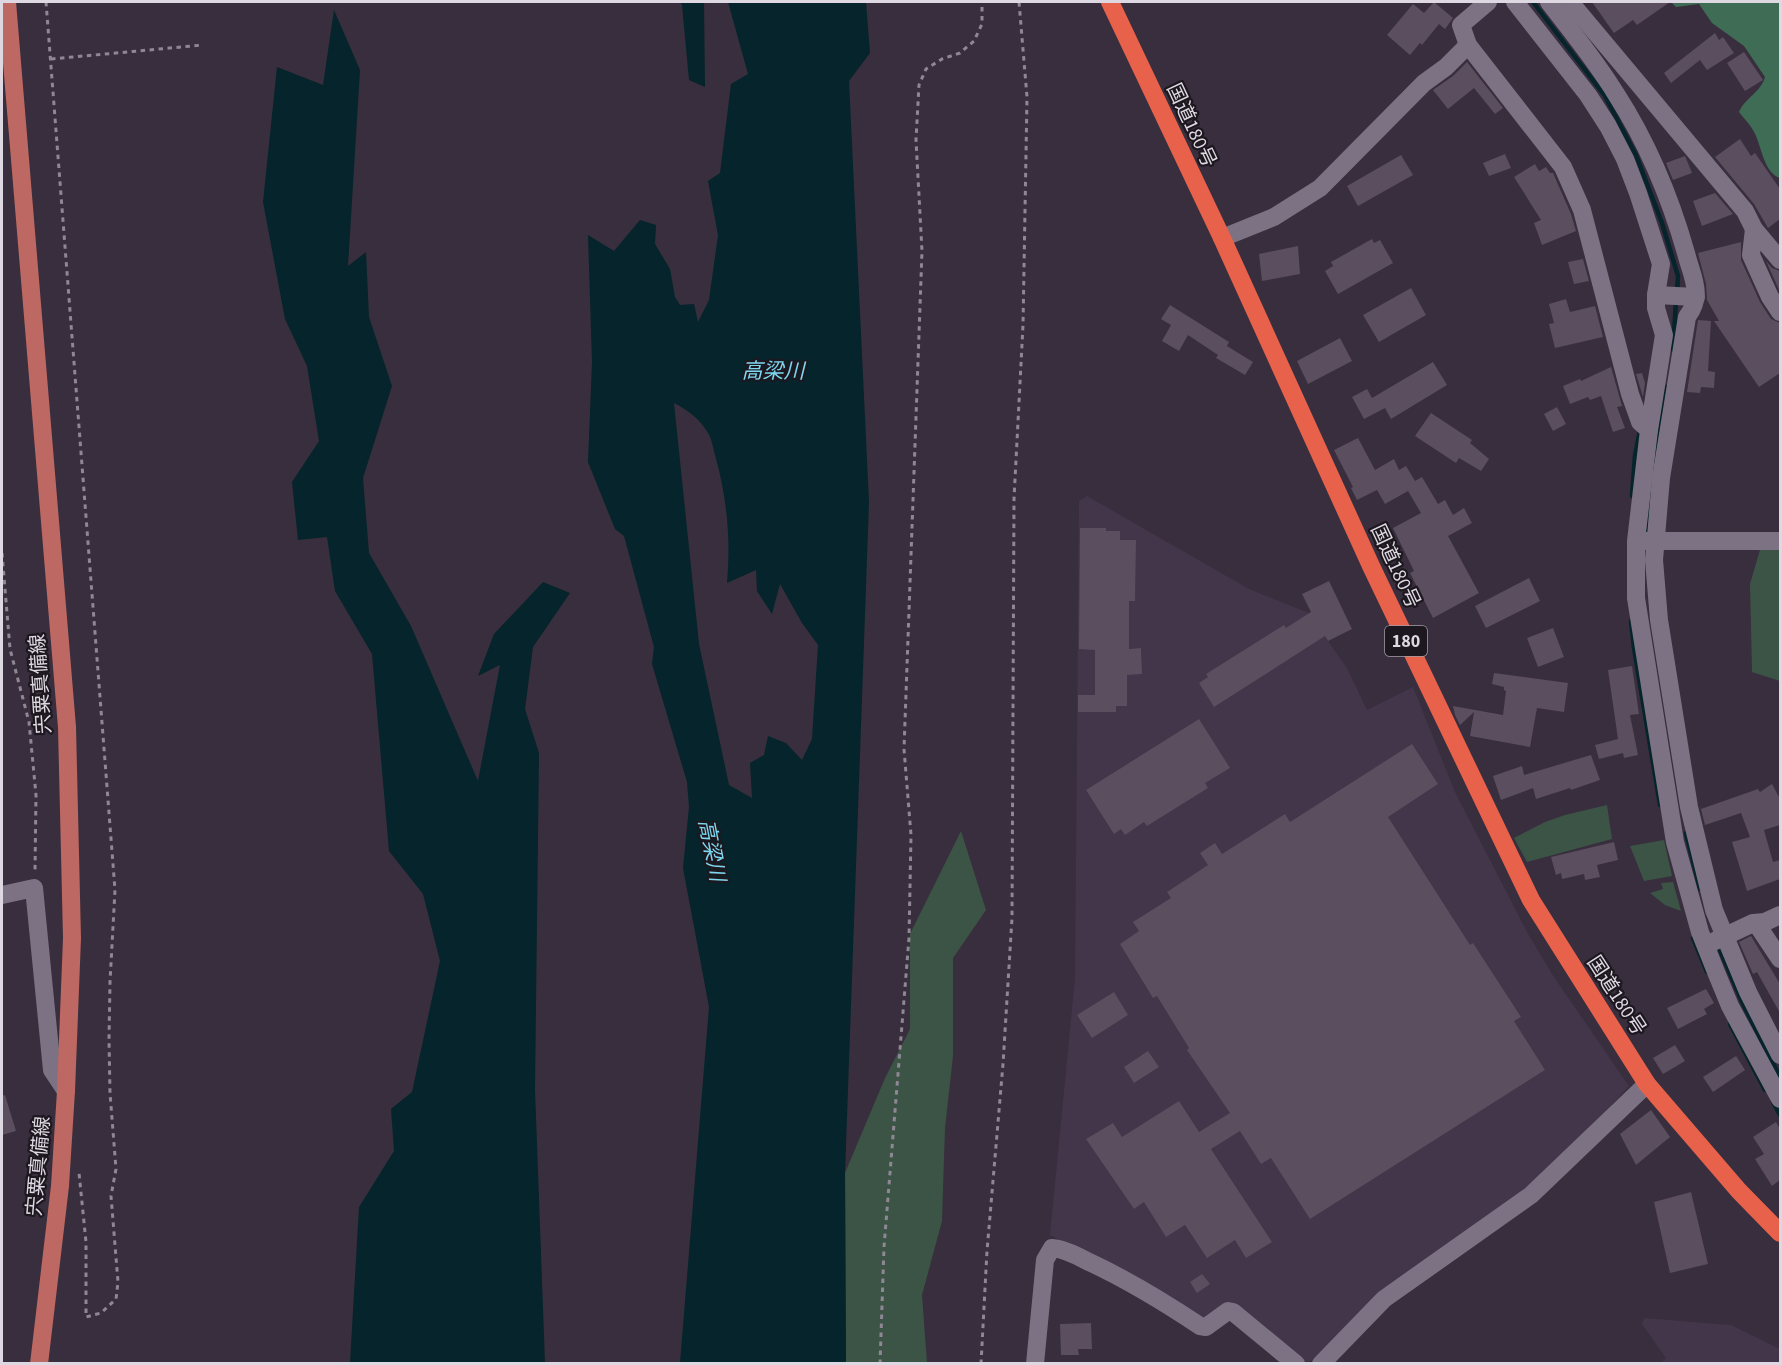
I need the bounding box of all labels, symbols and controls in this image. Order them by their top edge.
street label: 国道180号 [1159,79,1223,172]
water label: 高梁川 [742,356,806,386]
street label: 国道180号 [1363,520,1427,613]
road number: 180 [1385,626,1427,656]
street label: 宍粟真備線 [24,633,58,735]
water label: 高梁川 [691,816,733,886]
street label: 国道180号 [1580,950,1652,1041]
street label: 宍粟真備線 [21,1115,57,1217]

